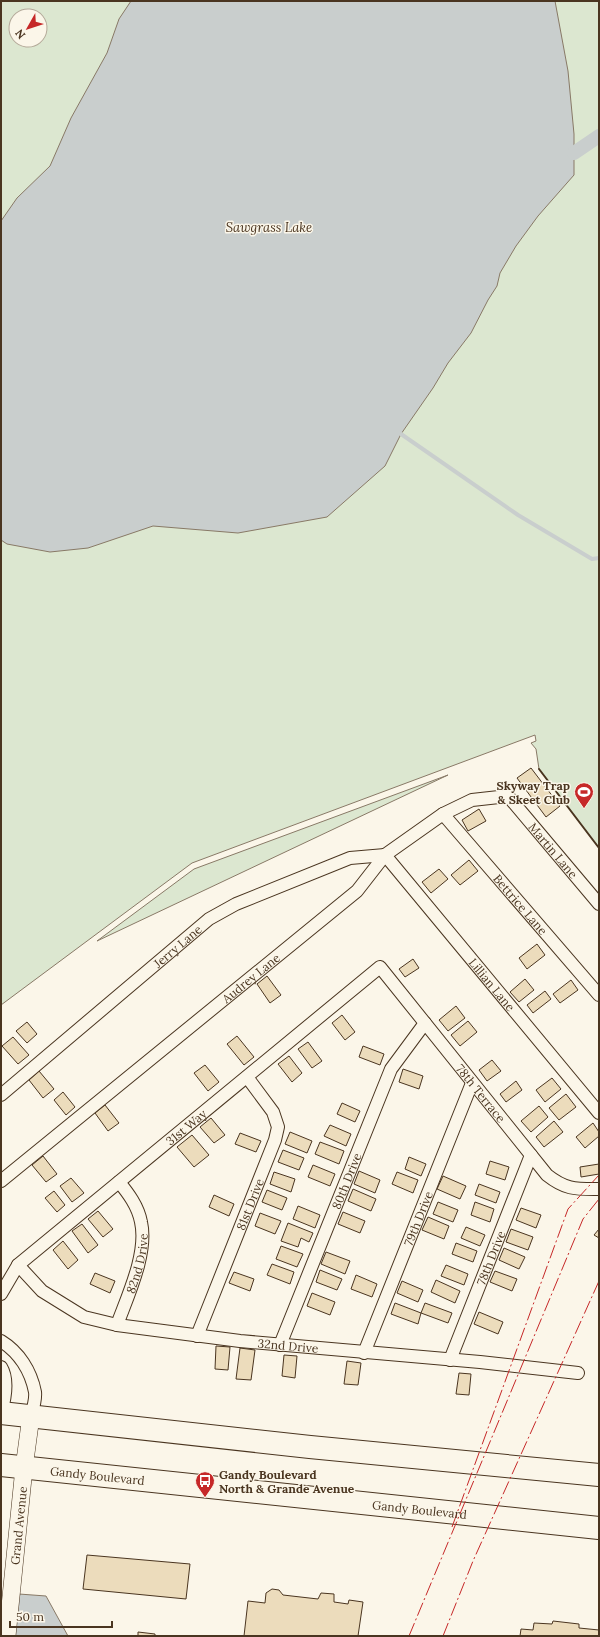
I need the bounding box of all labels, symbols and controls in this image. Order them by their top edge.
north arrow [8,8,48,48]
text: N [12,26,28,42]
water label: Sawgrass Lake [226,219,312,236]
place label: Skyway Trap & Skeet Club [497,778,570,807]
sports icon: Skyway Trap & Skeet Club [573,781,595,809]
street label: Martin Lane [526,819,582,881]
street label: Bettrice Lane [490,871,551,938]
street label: Jerry Lane [150,921,205,971]
street label: Audrey Lane [218,949,283,1006]
street label: Lillian Lane [466,955,519,1014]
street label: 78th Terrace [453,1061,509,1125]
street label: 31st Way [162,1105,210,1148]
street label: 80th Drive [328,1150,364,1211]
street label: 81st Drive [232,1175,267,1232]
street label: 79th Drive [400,1188,436,1248]
street label: 78th Drive [473,1228,508,1287]
street label: 82nd Drive [122,1233,150,1295]
street label: 32nd Drive [257,1335,319,1355]
street label: Gandy Boulevard [49,1463,146,1488]
place label: Gandy Boulevard North & Grande Avenue [219,1467,355,1496]
bus stop icon: Gandy Boulevard North & Grande Avenue [194,1470,216,1498]
street label: Grand Avenue [7,1485,30,1566]
street label: Gandy Boulevard [372,1497,468,1522]
scale bar [10,1603,112,1629]
text: 50 m [16,1609,44,1624]

